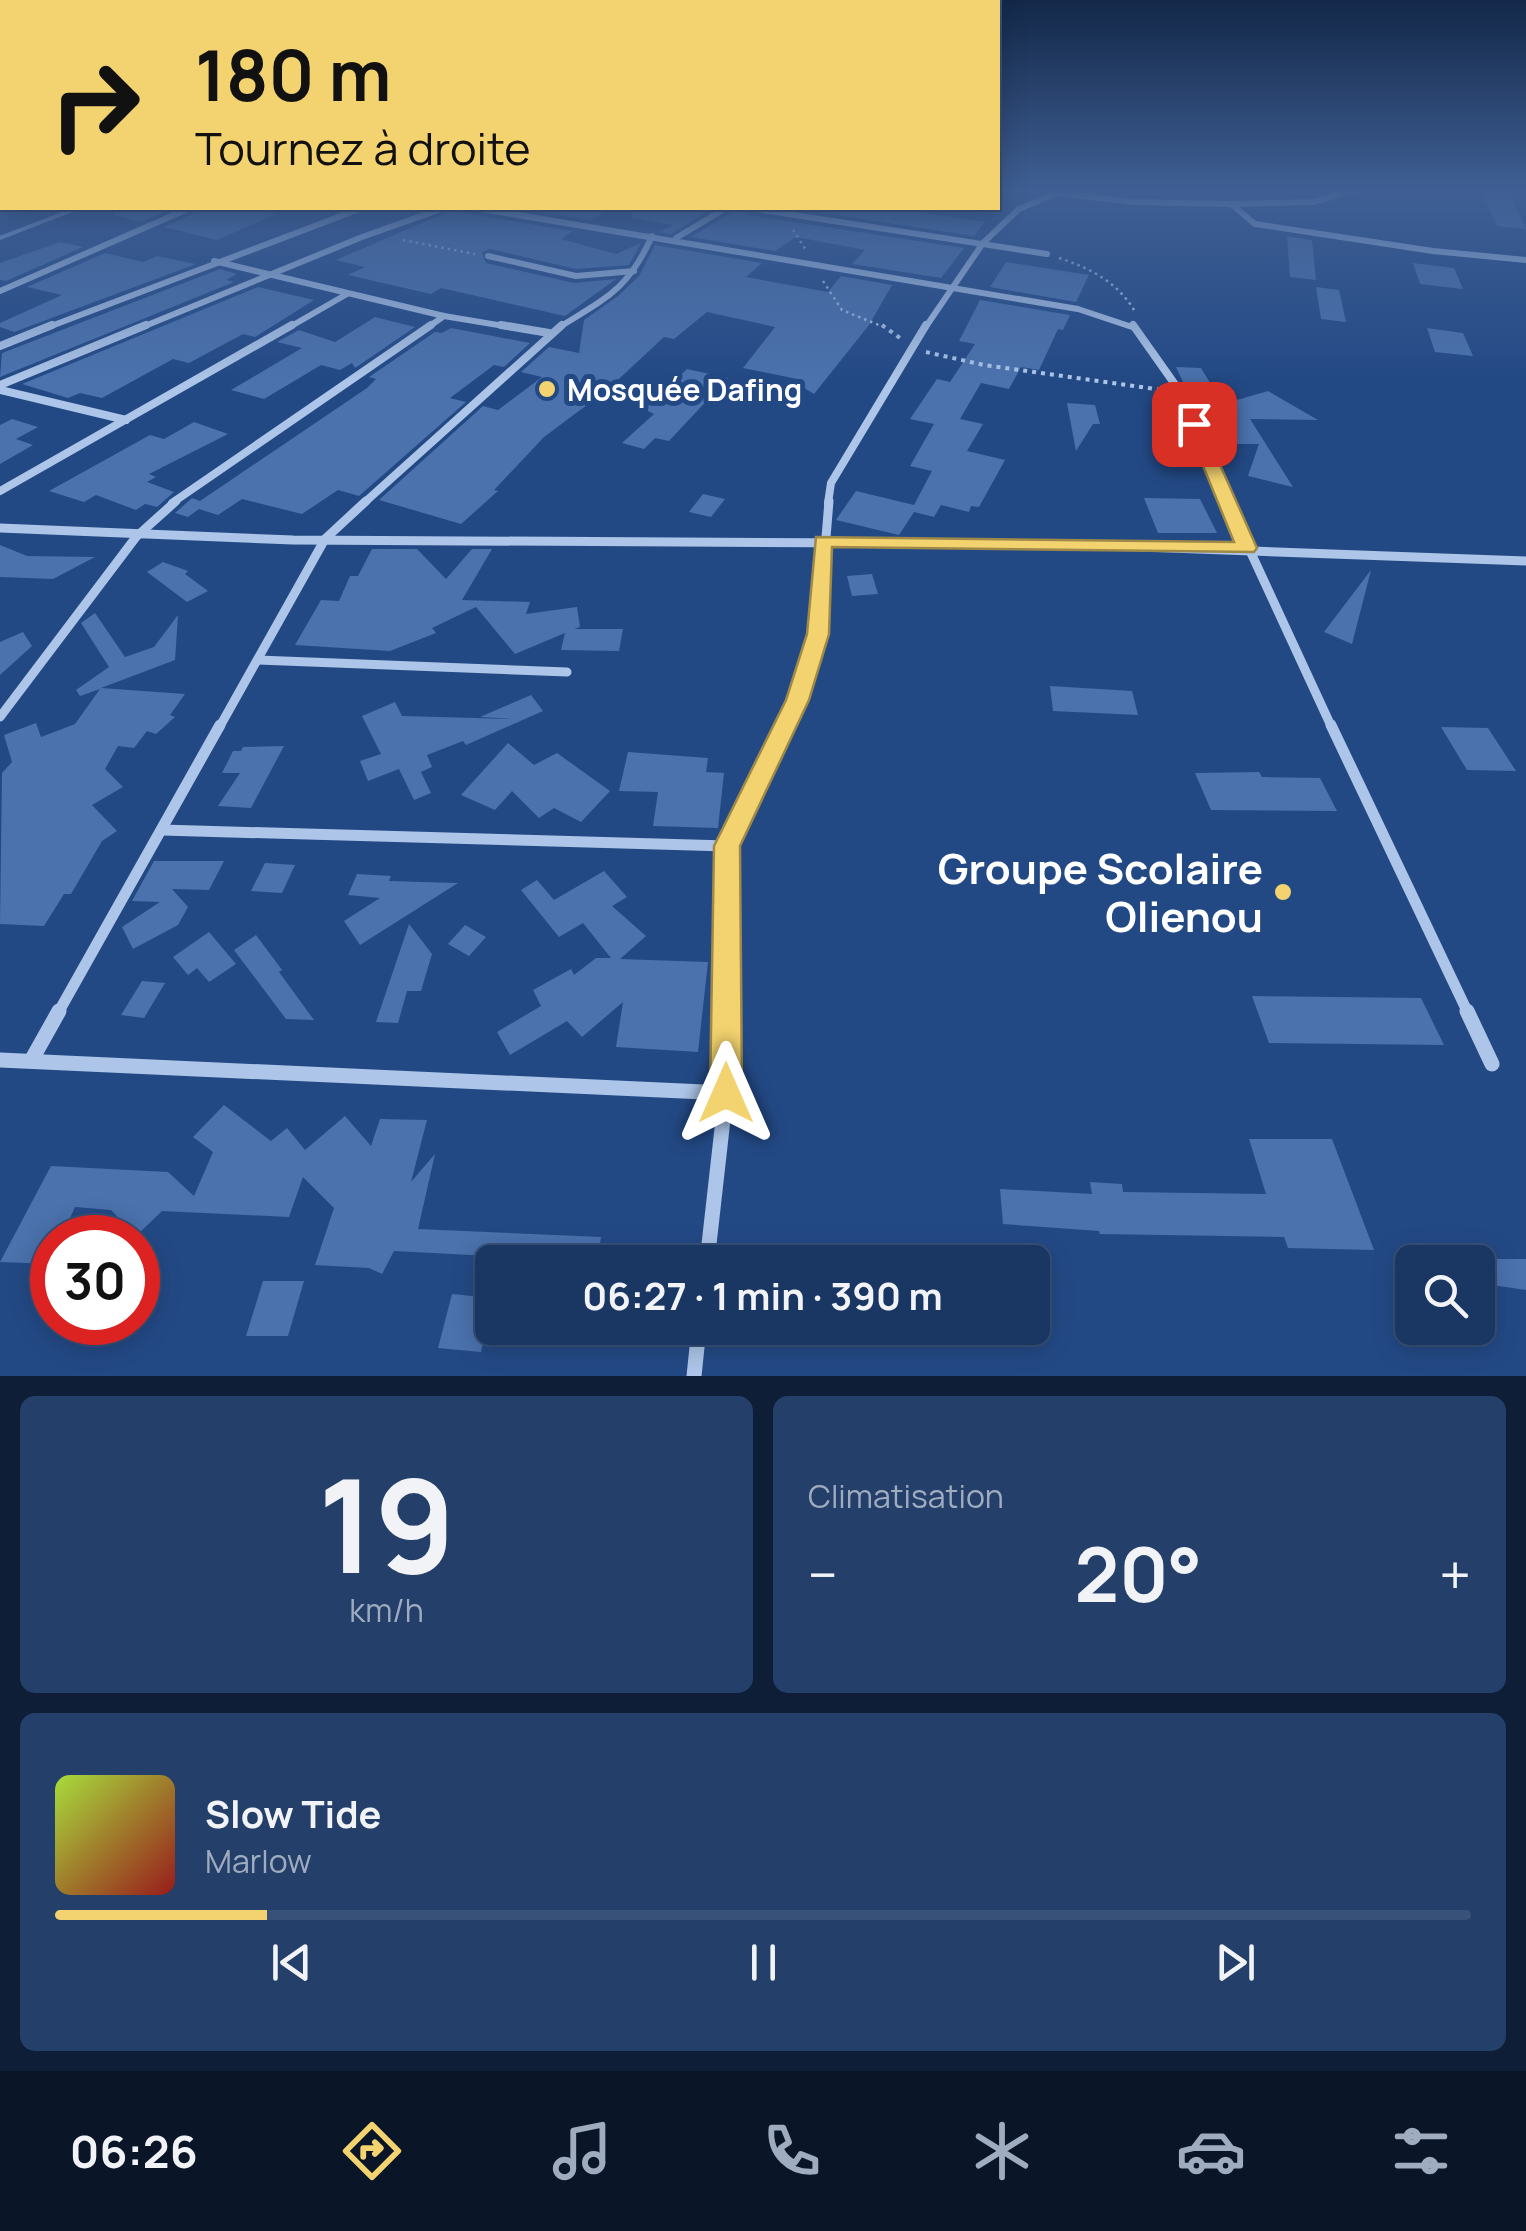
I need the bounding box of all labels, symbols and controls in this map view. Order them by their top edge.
text: 180 m [195,26,392,122]
icon: right [30,40,160,170]
text: Tournez à droite [195,117,531,179]
place label: Mosquée Dafing [567,369,802,410]
marker: Mosquée Dafing [536,378,558,400]
pin [1152,382,1237,467]
icon: arrive [1167,397,1222,452]
place label: Groupe Scolaire Olienou [938,839,1263,945]
marker: Groupe Scolaire Olienou [1272,881,1294,903]
position arrow [674,1041,778,1145]
speed limit sign: 30 [30,1215,160,1345]
map controls [1395,1245,1495,1345]
button: search [1395,1245,1495,1345]
text: 06:27 · 1 min · 390 m [582,1269,943,1321]
text: 19 [318,1434,455,1612]
text: Climatisation [808,1474,1004,1518]
text: 20° [1075,1522,1202,1625]
text: − [808,1536,838,1612]
text: + [1439,1536,1471,1612]
text: km/h [349,1588,424,1632]
text: Slow Tide [205,1787,382,1839]
text: Marlow [205,1839,312,1883]
icon: previous [264,1935,319,1990]
icon: pause [736,1935,791,1990]
icon: next [1208,1935,1263,1990]
icon: directions [337,2116,407,2186]
icon: music [547,2116,617,2186]
icon: phone [757,2116,827,2186]
icon: climate [967,2116,1037,2186]
icon: car [1176,2116,1246,2186]
icon: filters [1386,2116,1456,2186]
text: 06:26 [70,2120,198,2182]

